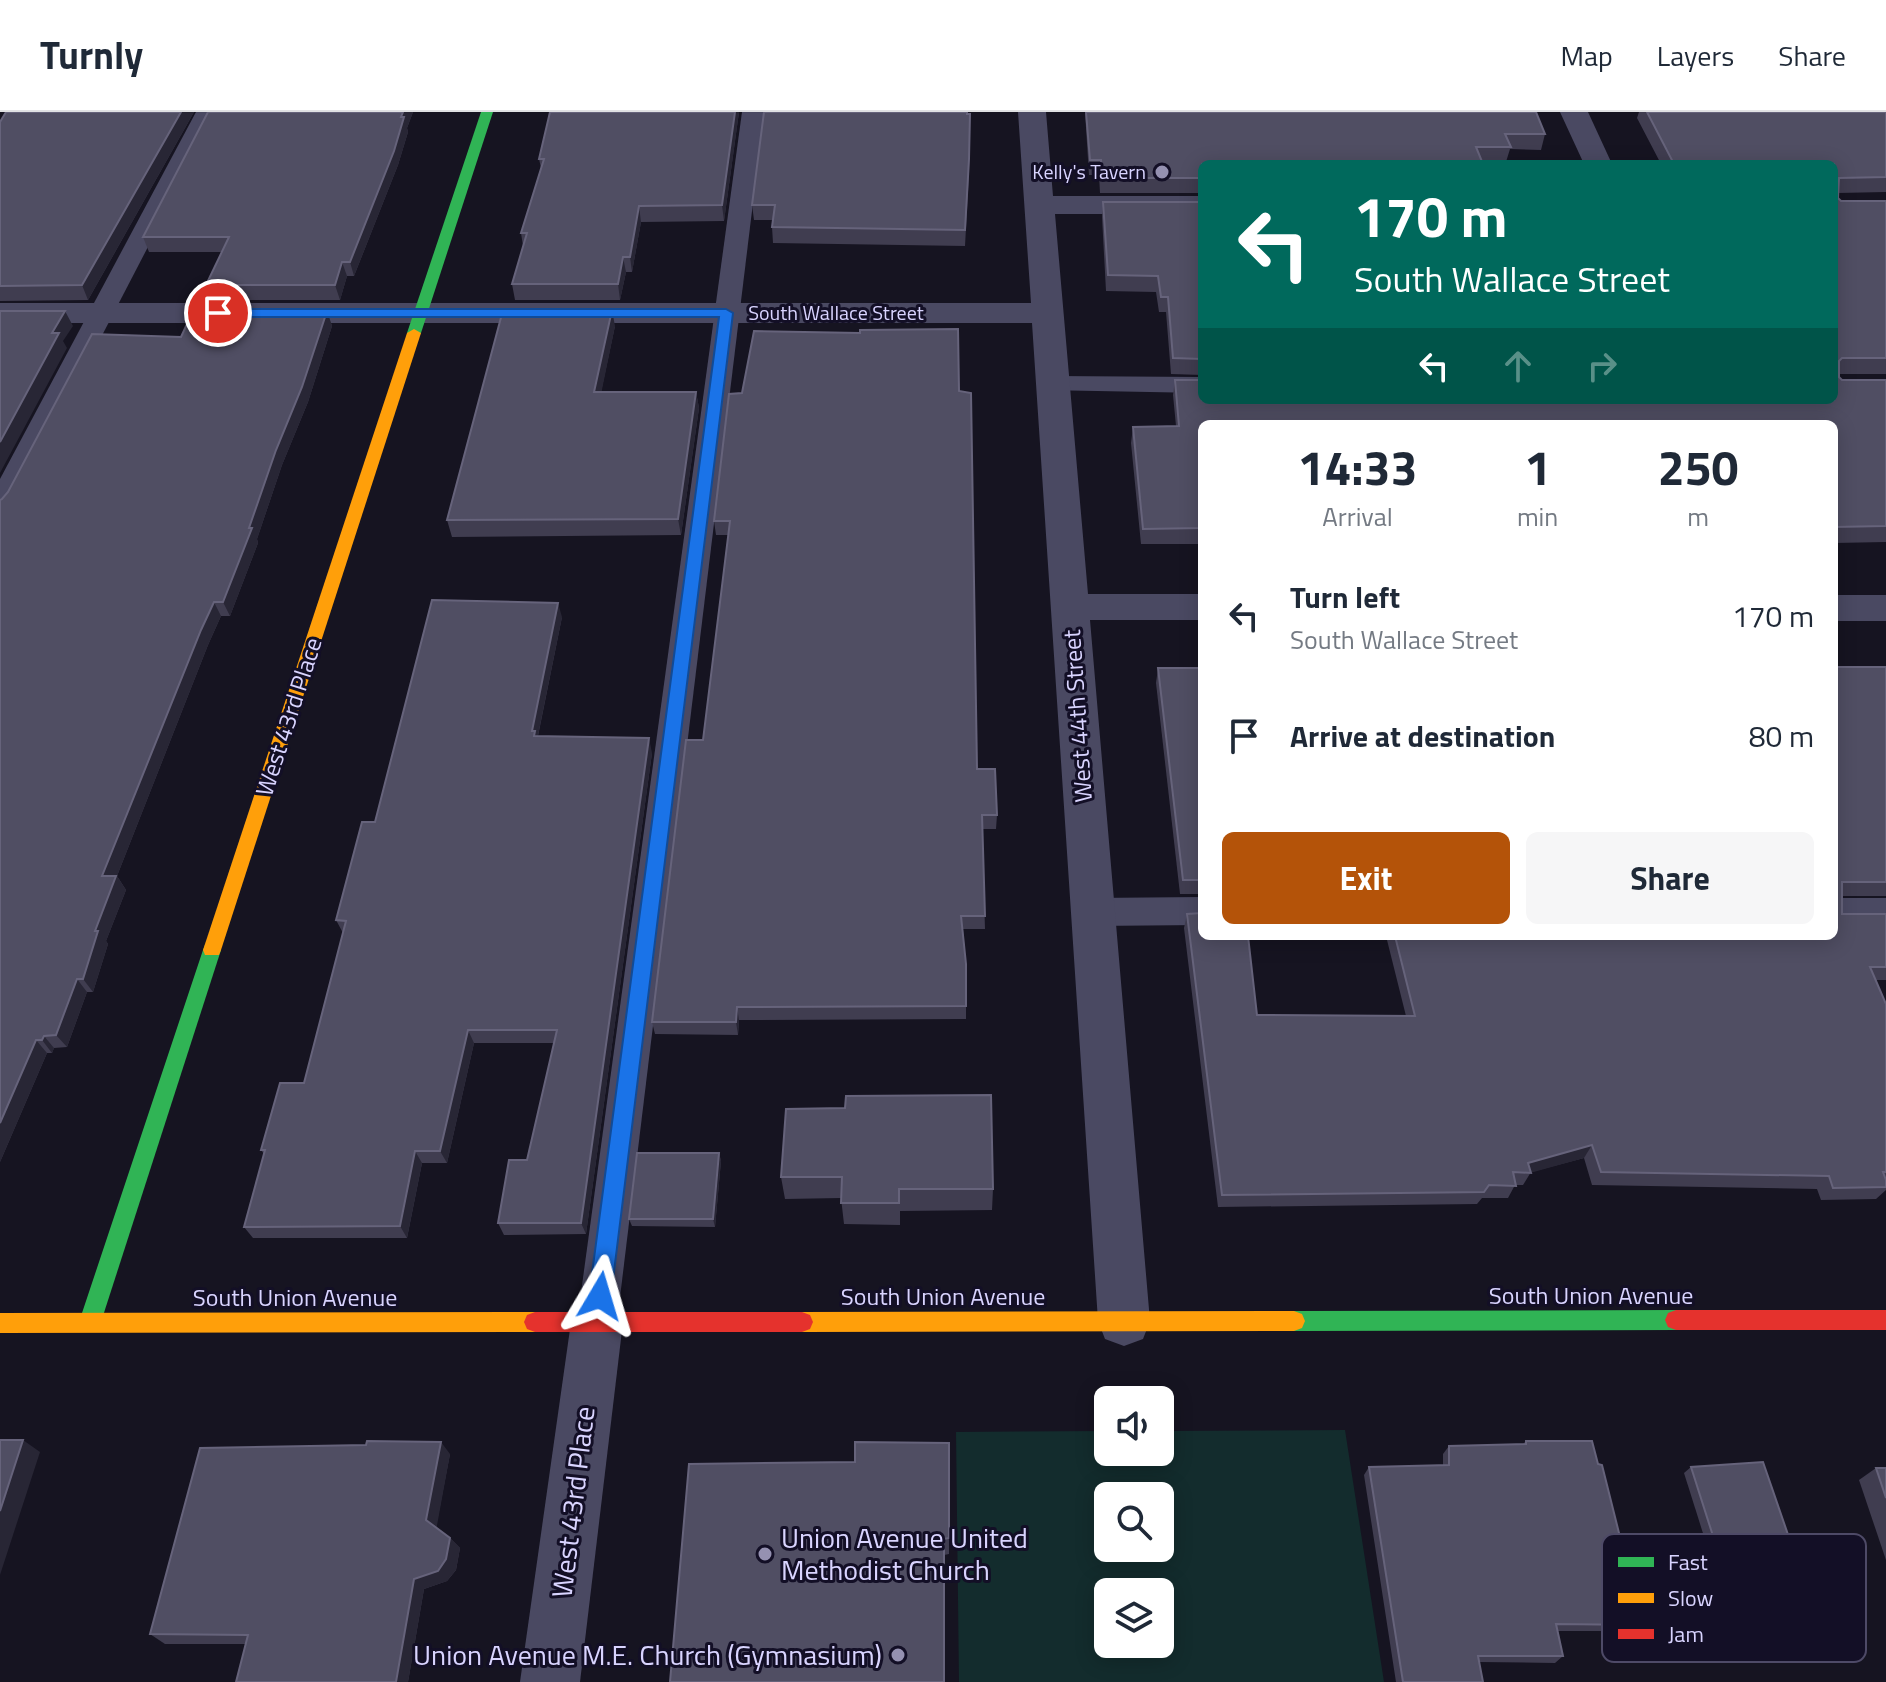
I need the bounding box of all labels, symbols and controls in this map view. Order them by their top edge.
text: Turnly [40,26,143,84]
text: Map [1560,34,1613,77]
text: Layers [1657,34,1734,77]
text: Share [1778,34,1846,77]
place label: Kelly's Tavern [1032,156,1146,187]
marker: Kelly's Tavern [1153,163,1171,181]
text: 170 m [1354,174,1507,259]
icon: left [1222,192,1326,296]
text: South Wallace Street [1354,251,1670,306]
pin [184,279,252,347]
icon: arrive [196,291,240,335]
street label: South Wallace Street [748,297,924,328]
icon: left [1412,344,1456,388]
icon: ahead [1496,344,1540,388]
icon: right [1580,344,1624,388]
text: 14:33 [1298,431,1417,504]
text: 1 [1524,431,1551,504]
text: 250 [1658,431,1738,504]
text: Arrival [1322,497,1393,536]
text: min [1517,497,1558,536]
text: m [1687,497,1709,536]
text: Turn left [1290,574,1400,620]
text: 170 m [1732,593,1814,639]
icon: left [1222,594,1266,638]
text: South Wallace Street [1290,620,1518,659]
street label: West 44th Street [1053,628,1101,804]
street label: West 43rd Place [245,633,331,801]
text: Arrive at destination [1290,713,1555,759]
text: 80 m [1749,713,1814,759]
icon: arrive [1222,714,1266,758]
button: Exit [1222,832,1510,924]
button: Share [1526,832,1814,924]
position arrow [558,1254,642,1338]
street label: South Union Avenue [1489,1277,1693,1313]
street label: South Union Avenue [841,1278,1045,1314]
street label: South Union Avenue [193,1279,397,1315]
map controls [1094,1386,1174,1658]
button: sound [1094,1386,1174,1466]
street label: West 43rd Place [539,1404,606,1600]
button: search [1094,1482,1174,1562]
place label: Union Avenue United Methodist Church [781,1516,1028,1591]
legend [1602,1534,1866,1662]
marker: Union Avenue United Methodist Church [756,1545,774,1563]
text: Fast [1668,1545,1708,1579]
button: layers [1094,1578,1174,1658]
text: Slow [1668,1581,1714,1615]
text: Jam [1668,1617,1704,1651]
place label: Union Avenue M.E. Church (Gymnasium) [413,1633,882,1676]
marker: Union Avenue M.E. Church (Gymnasium) [889,1646,907,1664]

